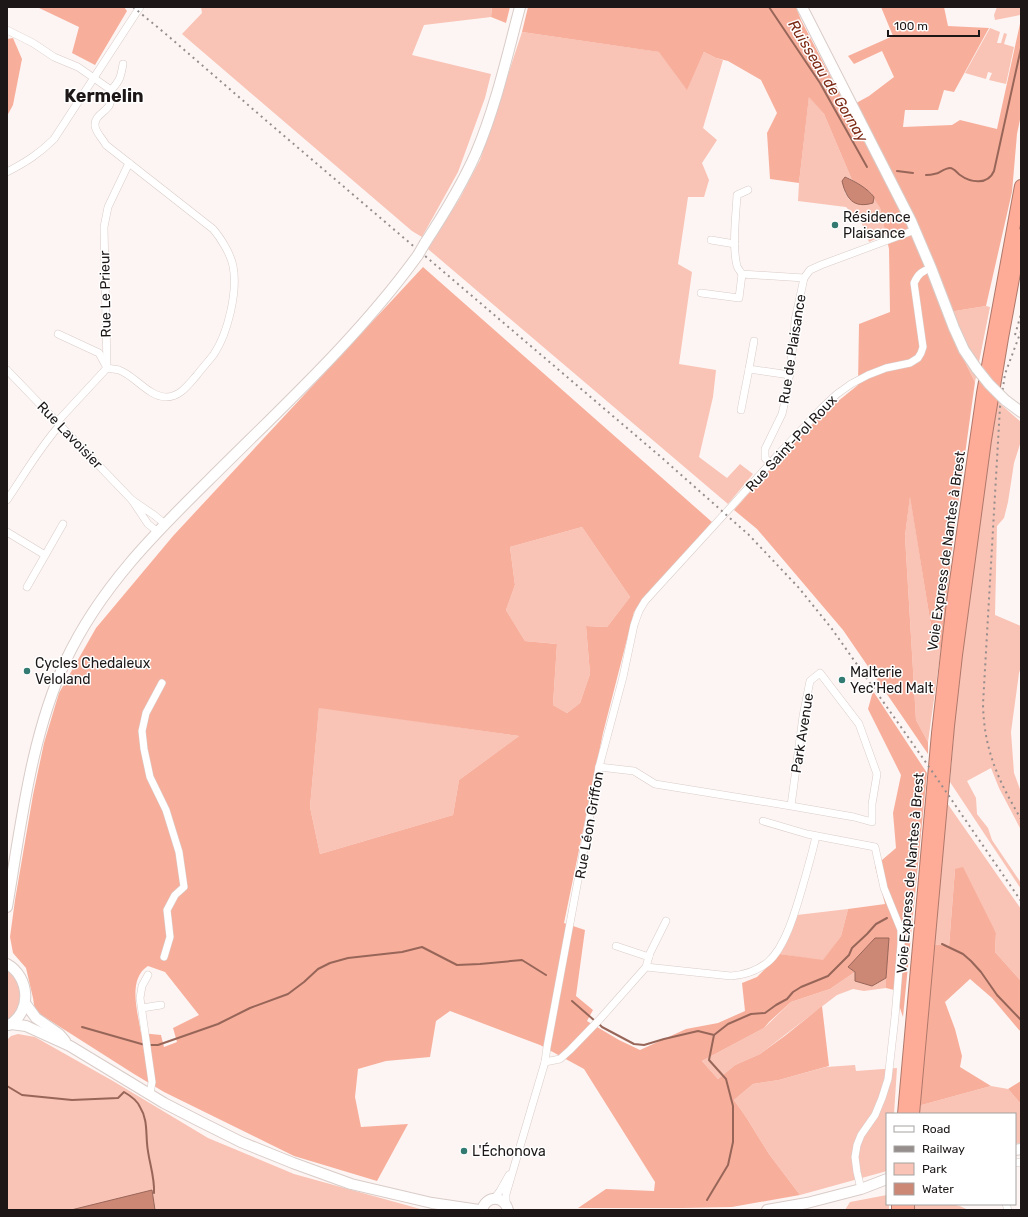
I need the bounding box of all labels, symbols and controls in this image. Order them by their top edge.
scale bar [888,12,979,38]
water label: Ruisseau de Gornay [784,17,872,146]
text: 100 m [894,19,928,33]
district label: Kermelin [64,85,144,107]
place label: Résidence Plaisance [843,209,911,242]
marker: Résidence Plaisance [830,220,840,230]
street label: Rue Le Prieur [96,250,115,338]
street label: Rue de Plaisance [775,293,810,405]
street label: Rue Saint-Pol Roux [742,391,841,495]
street label: Rue Lavoisier [33,398,106,473]
street label: Voie Express de Nantes à Brest [924,450,969,652]
place label: Cycles Chedaleux Veloland [35,655,151,688]
place label: Malterie Yec'Hed Malt [850,664,934,697]
marker: Cycles Chedaleux Veloland [22,666,32,676]
marker: Malterie Yec'Hed Malt [837,675,847,685]
street label: Park Avenue [788,692,817,774]
street label: Rue Léon Griffon [572,770,607,880]
street label: Voie Express de Nantes à Brest [893,771,928,974]
legend [886,1113,1016,1205]
text: Road [922,1122,950,1136]
place label: L'Échonova [472,1142,546,1160]
text: Railway [922,1142,965,1156]
marker: L'Échonova [459,1146,469,1156]
text: Park [922,1162,948,1176]
text: Water [922,1182,954,1196]

